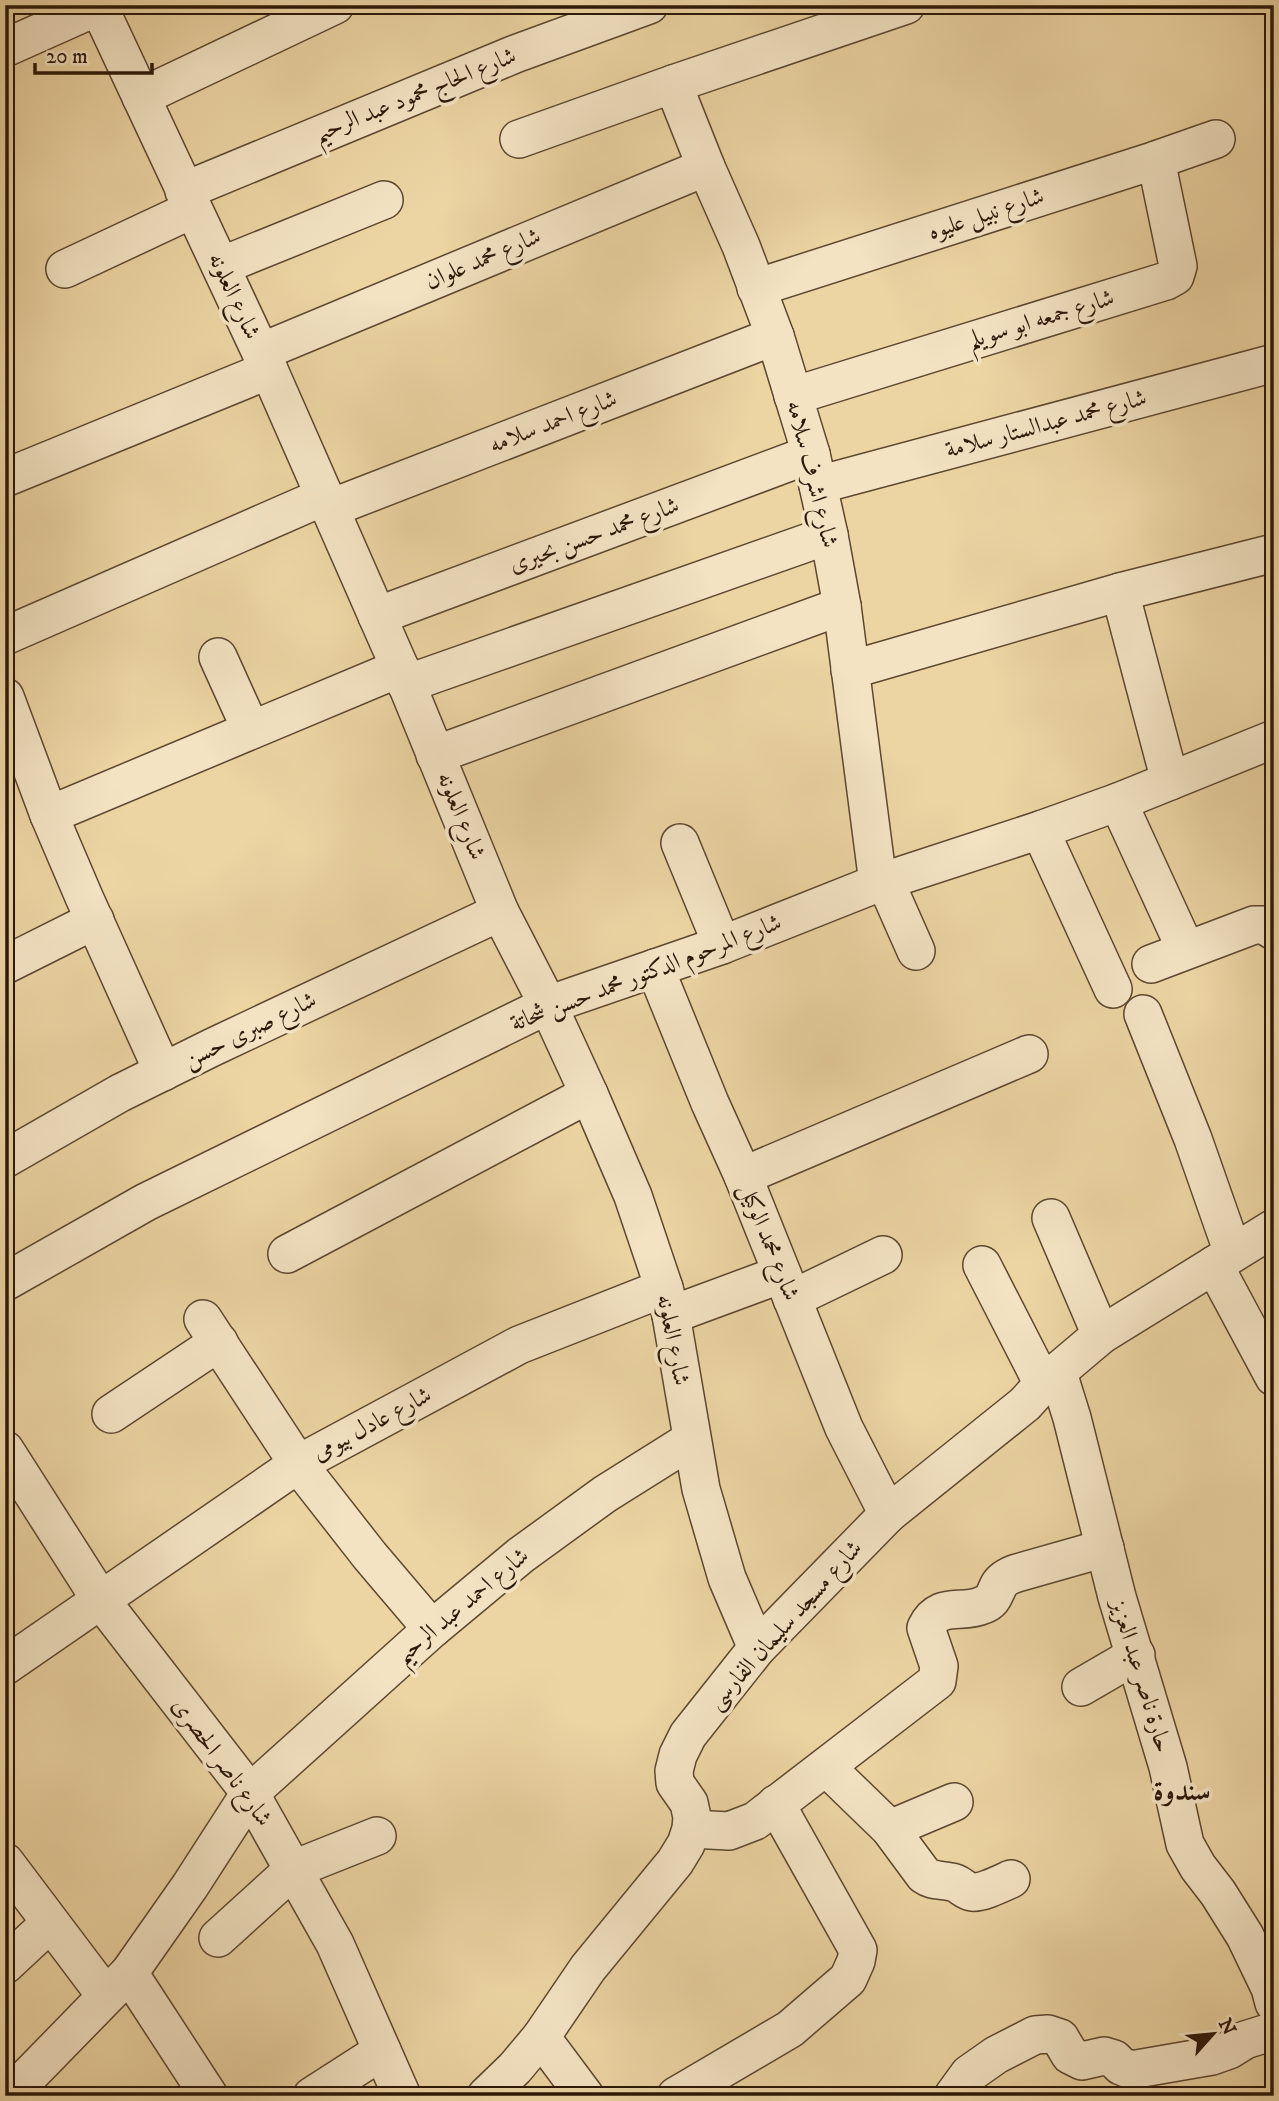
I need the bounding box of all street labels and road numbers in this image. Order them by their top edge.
street label: شارع الحاج محمود عبد الرحيم [309,41,524,157]
street label: شارع نبيل عليوه [924,181,1049,251]
street label: شارع محمد علوان [421,221,547,300]
street label: شارع العلونه [197,248,267,346]
street label: شارع جمعه ابو سويلم [964,283,1120,363]
street label: شارع محمد عبدالستار سلامة [942,383,1151,469]
street label: شارع احمد سلامه [485,384,623,464]
street label: شارع اشرف سلامه [775,397,845,552]
street label: شارع محمد حسن بحيرى [505,490,685,583]
street label: شارع العلونه [426,768,492,866]
street label: شارع المرحوم الدكتور محمد حسن شحاتة [506,907,788,1043]
street label: شارع صبرى حسن [179,985,323,1079]
street label: شارع محمد الوكيل [728,1179,806,1307]
street label: شارع العلونه [646,1292,697,1389]
street label: شارع عادل بيومى [307,1380,439,1472]
street label: شارع مسجد سليمان الفارسى [701,1534,872,1719]
street label: شارع احمد عبد الرحيم [389,1541,540,1677]
street label: حارة ناصر عبد العزيز [1103,1593,1179,1756]
street label: شارع ناصر الحصرى [162,1692,279,1835]

